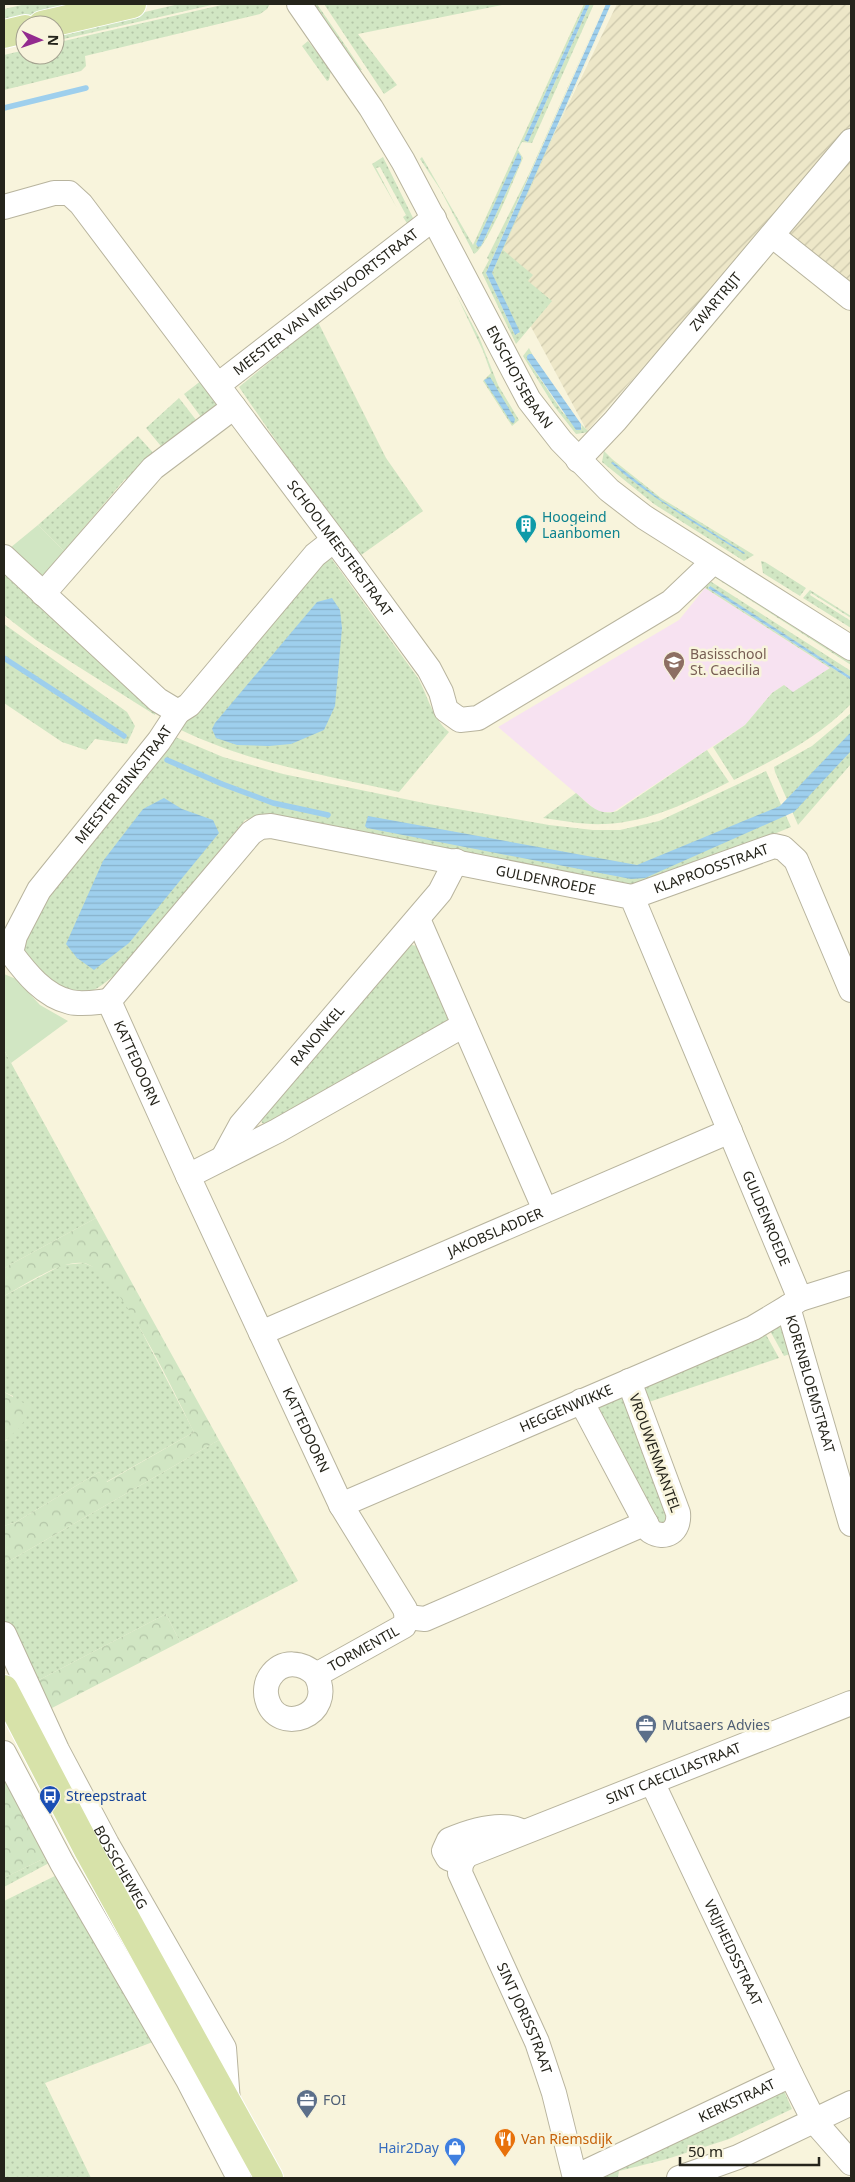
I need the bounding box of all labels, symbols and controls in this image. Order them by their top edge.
north arrow [15,15,65,65]
text: N [44,34,63,46]
street label: MEESTER VAN MENSVOORTSTRAAT [229,224,422,379]
street label: ZWARTRIJT [685,268,746,334]
street label: ENSCHOTSEBAAN [482,322,558,432]
street label: SCHOOLMEESTERSTRAAT [283,476,397,620]
place label: Hoogeind Laanbomen [542,507,620,542]
building icon: Hoogeind Laanbomen [514,513,538,544]
place label: Basisschool St. Caecilia [690,644,767,679]
school or university icon: Basisschool St. Caecilia [662,650,686,681]
street label: MEESTER BINKSTRAAT [70,721,176,847]
street label: KLAPROOSSTRAAT [651,839,771,897]
street label: GULDENROEDE [494,860,598,899]
street label: RANONKEL [286,1001,348,1070]
street label: KATTEDOORN [110,1017,165,1109]
street label: GULDENROEDE [738,1167,795,1269]
street label: JAKOBSLADDER [442,1203,546,1261]
street label: KORENBLOEMSTRAAT [782,1312,840,1455]
street label: HEGGENWIKKE [516,1379,616,1436]
street label: KATTEDOORN [279,1384,334,1475]
street label: VROUWENMANTEL [625,1391,686,1515]
street label: TORMENTIL [324,1621,402,1675]
office icon: Mutsaers Advies [634,1713,658,1744]
place label: Mutsaers Advies [662,1715,770,1734]
street label: SINT CAECILIASTRAAT [603,1737,744,1808]
bus stop icon: Streepstraat [38,1784,62,1815]
place label: Streepstraat [66,1786,147,1805]
street label: BOSSCHEWEG [90,1822,152,1912]
street label: VRIJHEIDSSTRAAT [700,1896,767,2009]
street label: SINT JORISSTRAAT [493,1959,557,2076]
street label: KERKSTRAAT [695,2074,778,2126]
office icon: FOI [295,2088,319,2119]
place label: FOI [323,2090,346,2109]
restaurant icon: Van Riemsdijk [493,2127,517,2158]
place label: Van Riemsdijk [521,2129,613,2148]
scale bar [680,2134,819,2166]
shop icon: Hair2Day [443,2136,467,2167]
place label: Hair2Day [378,2138,440,2157]
text: 50 m [688,2141,723,2161]

